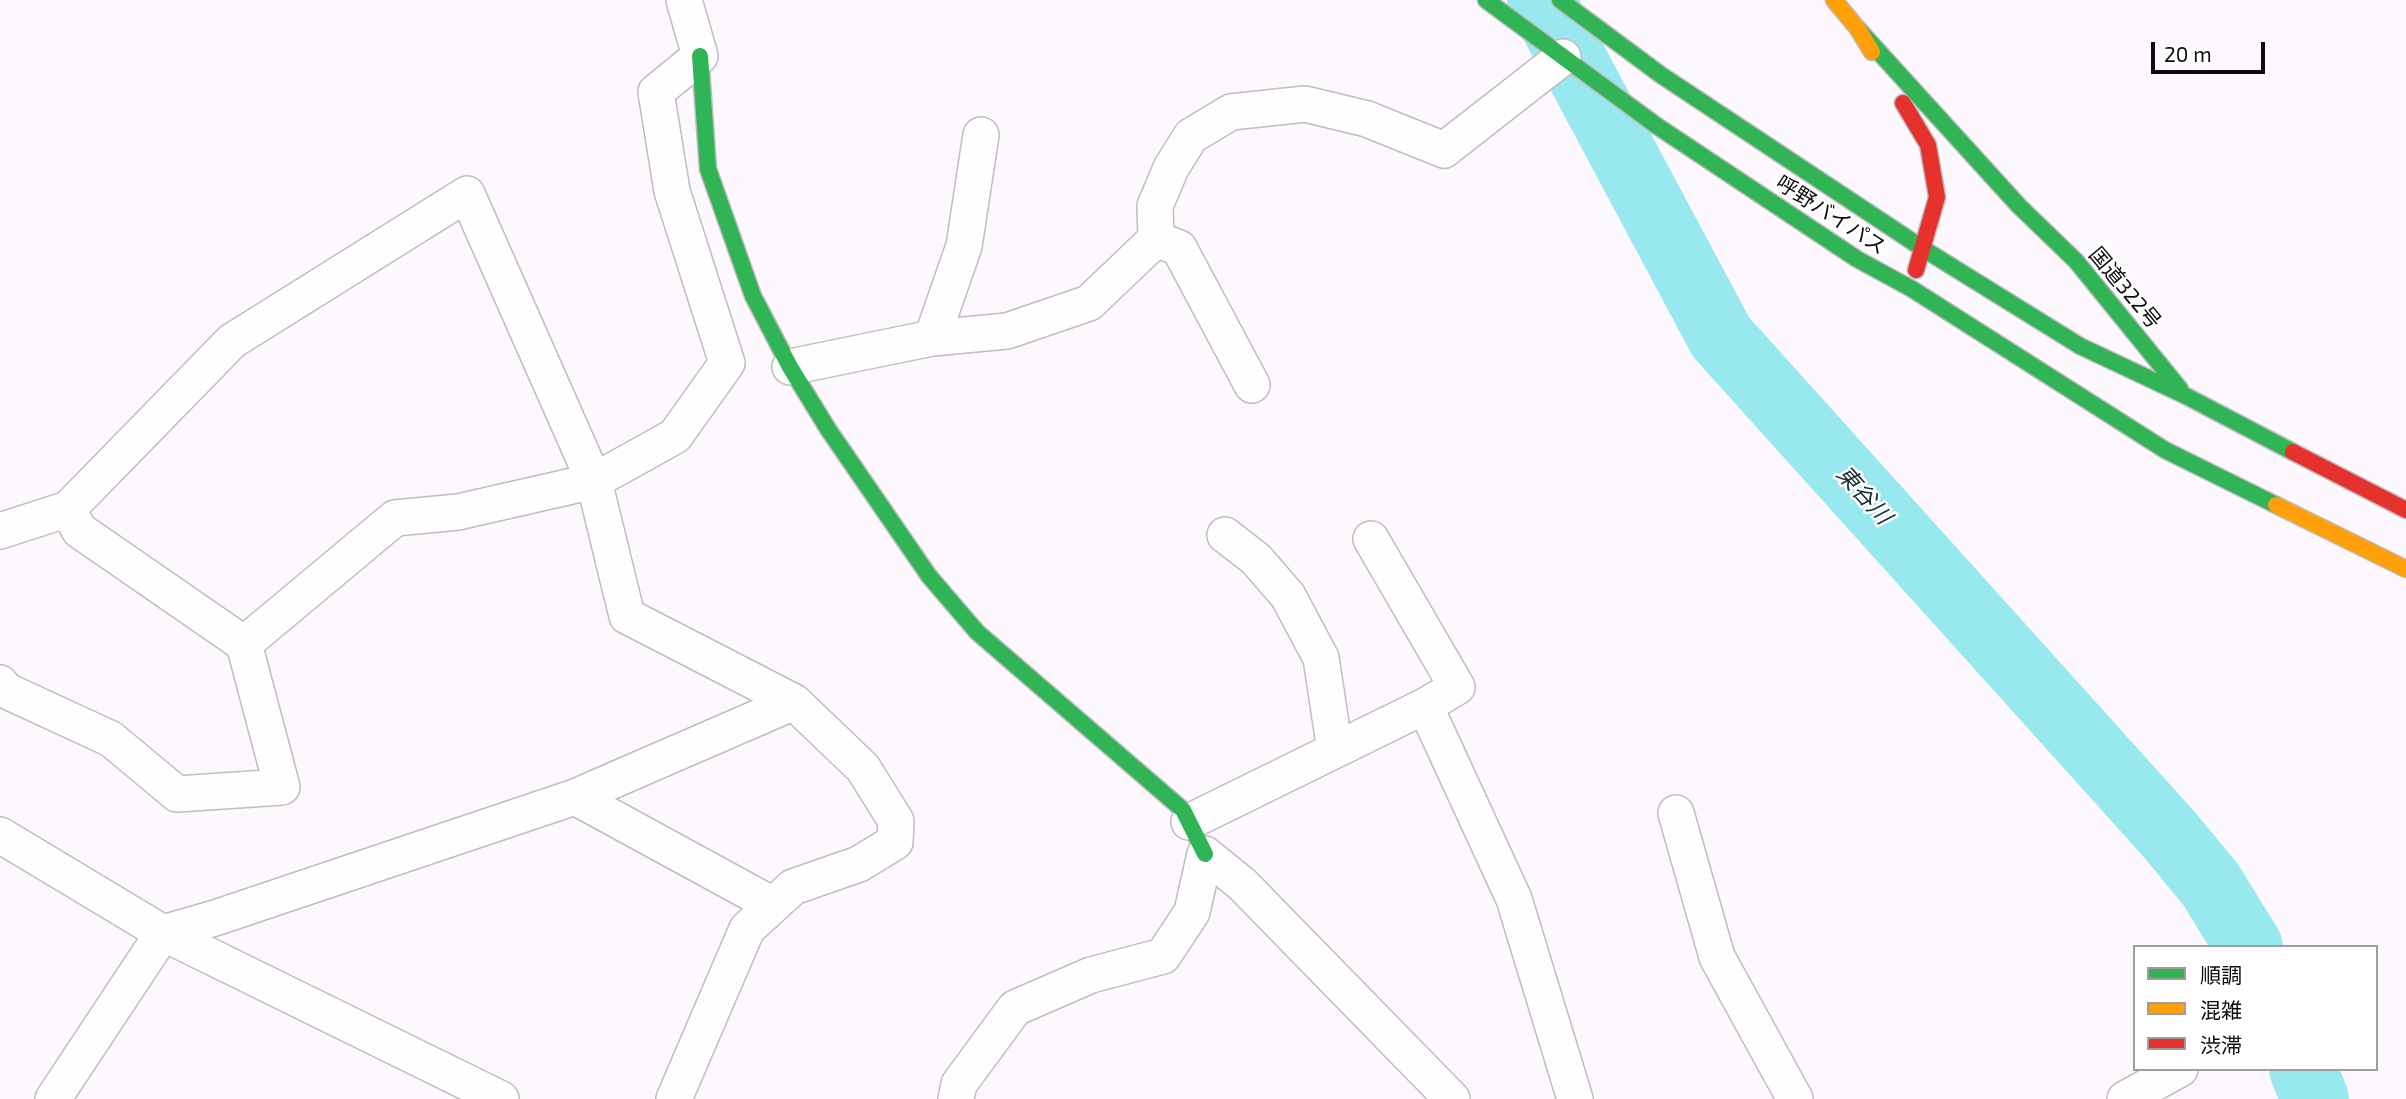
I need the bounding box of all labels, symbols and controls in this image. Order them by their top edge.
scale bar [2154,28,2268,72]
text: 20 m [2164,41,2212,66]
street label: 呼野バイパス [1771,170,1891,260]
street label: 国道322号 [2084,242,2166,334]
water label: 東谷川 [1831,460,1897,530]
legend [2133,945,2378,1071]
text: 順調 [2200,962,2242,987]
text: 混雑 [2200,997,2242,1022]
text: 渋滞 [2200,1032,2242,1057]

